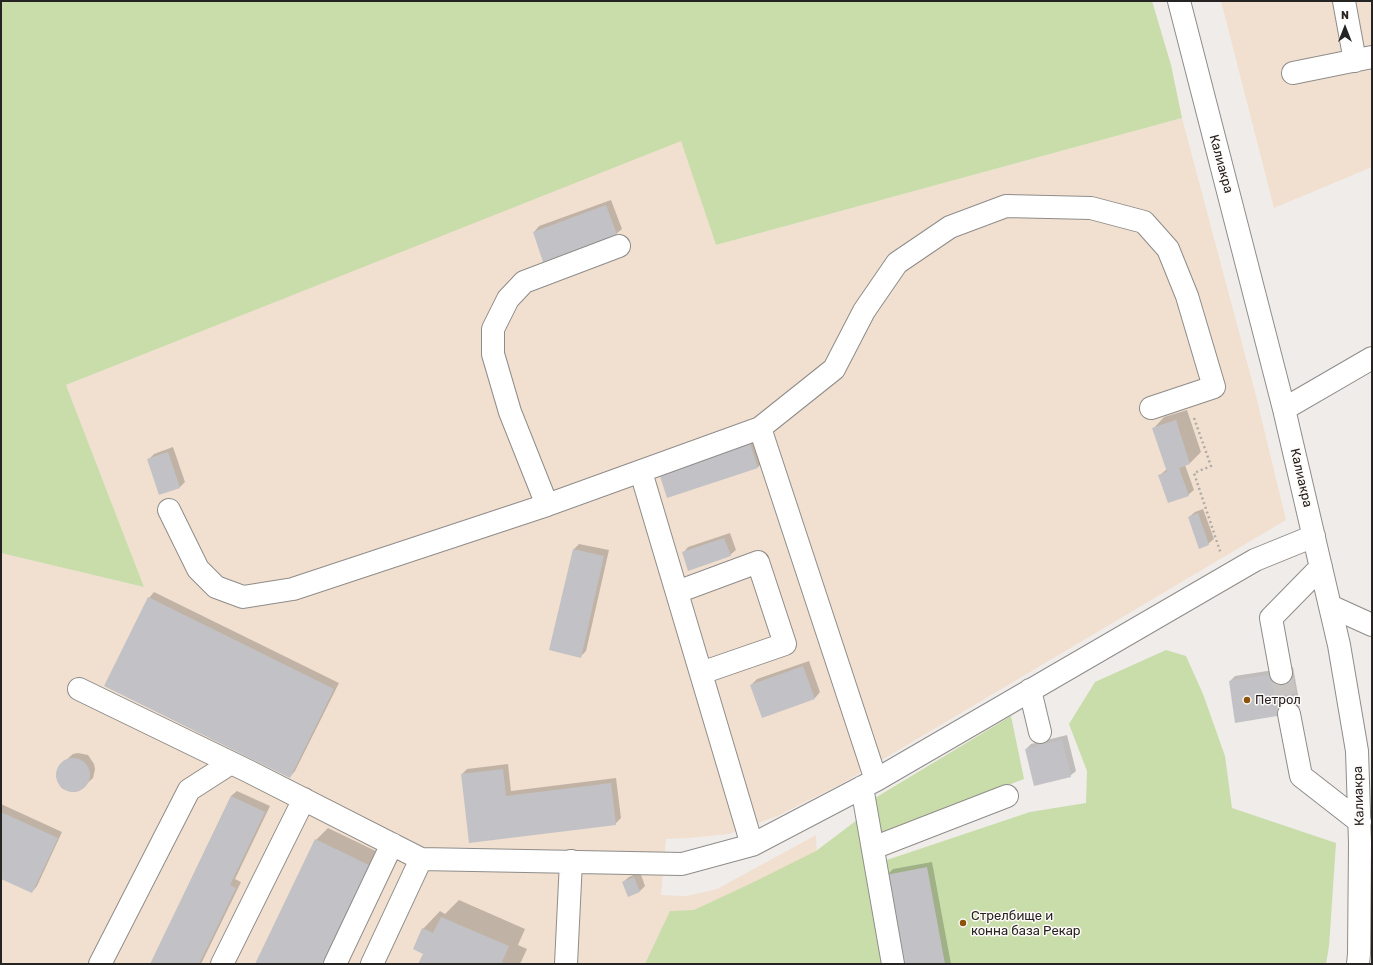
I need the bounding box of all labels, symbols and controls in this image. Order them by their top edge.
north arrow [1325,8,1365,48]
text: N [1341,9,1349,22]
street label: Калиакра [1206,133,1236,195]
street label: Калиакра [1287,447,1315,509]
place label: Петрол [1255,692,1301,708]
marker: Петрол [1242,695,1252,705]
street label: Калиакра [1350,766,1368,826]
place label: Стрелбище и конна база Рекар [971,908,1081,939]
marker: Стрелбище и конна база Рекар [958,918,968,928]

